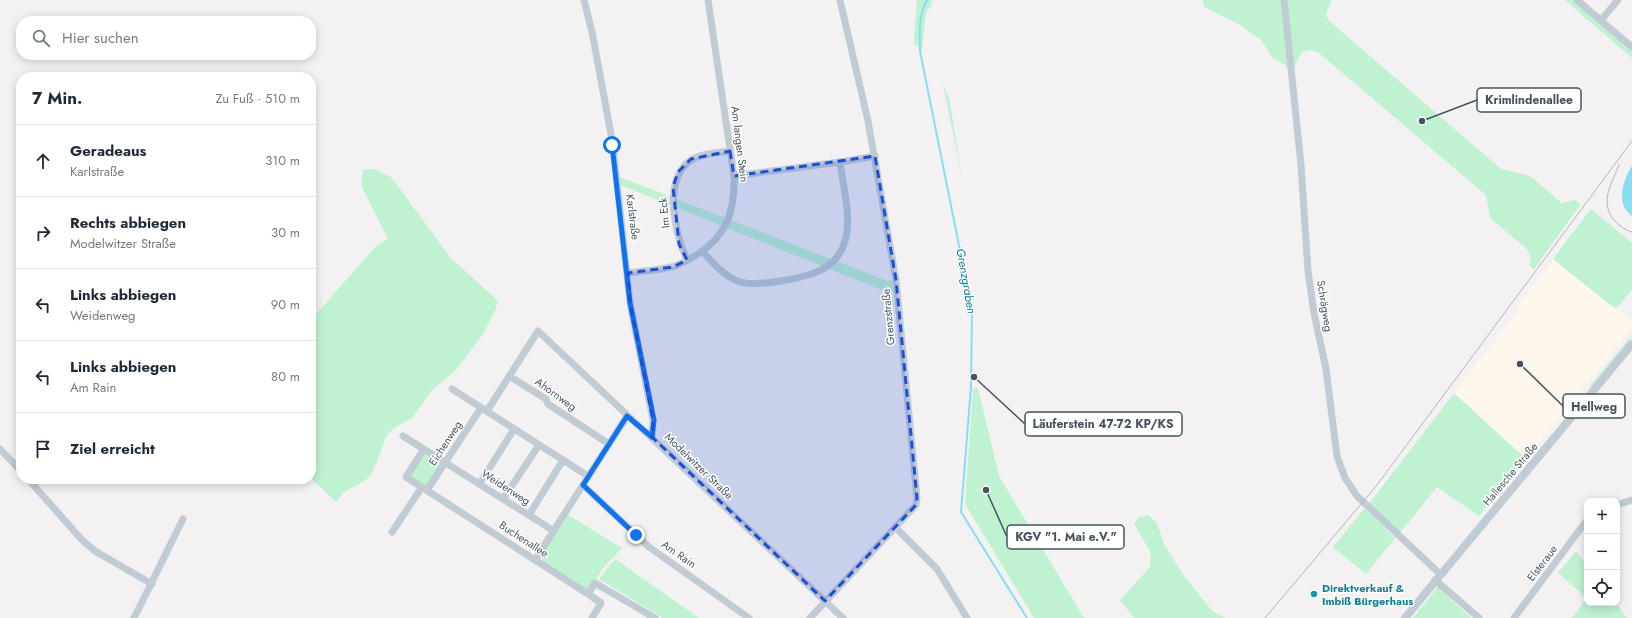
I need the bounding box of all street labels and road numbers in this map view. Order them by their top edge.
street label: Am langen Stein [727,105,753,183]
street label: Karlstraße [622,193,644,241]
street label: Im Eck [654,197,674,229]
street label: Schrägweg [1313,279,1337,333]
street label: Grenzstraße [878,288,898,346]
street label: Ahornweg [532,373,580,415]
street label: Eichenweg [425,417,465,469]
street label: Modelwitzer Straße [661,429,737,503]
street label: Hallesche Straße [1479,439,1541,509]
street label: Weidenweg [478,465,534,509]
street label: Buchenallee [496,517,552,561]
street label: Am Rain [658,536,700,572]
street label: Elsteraue [1523,541,1561,585]

